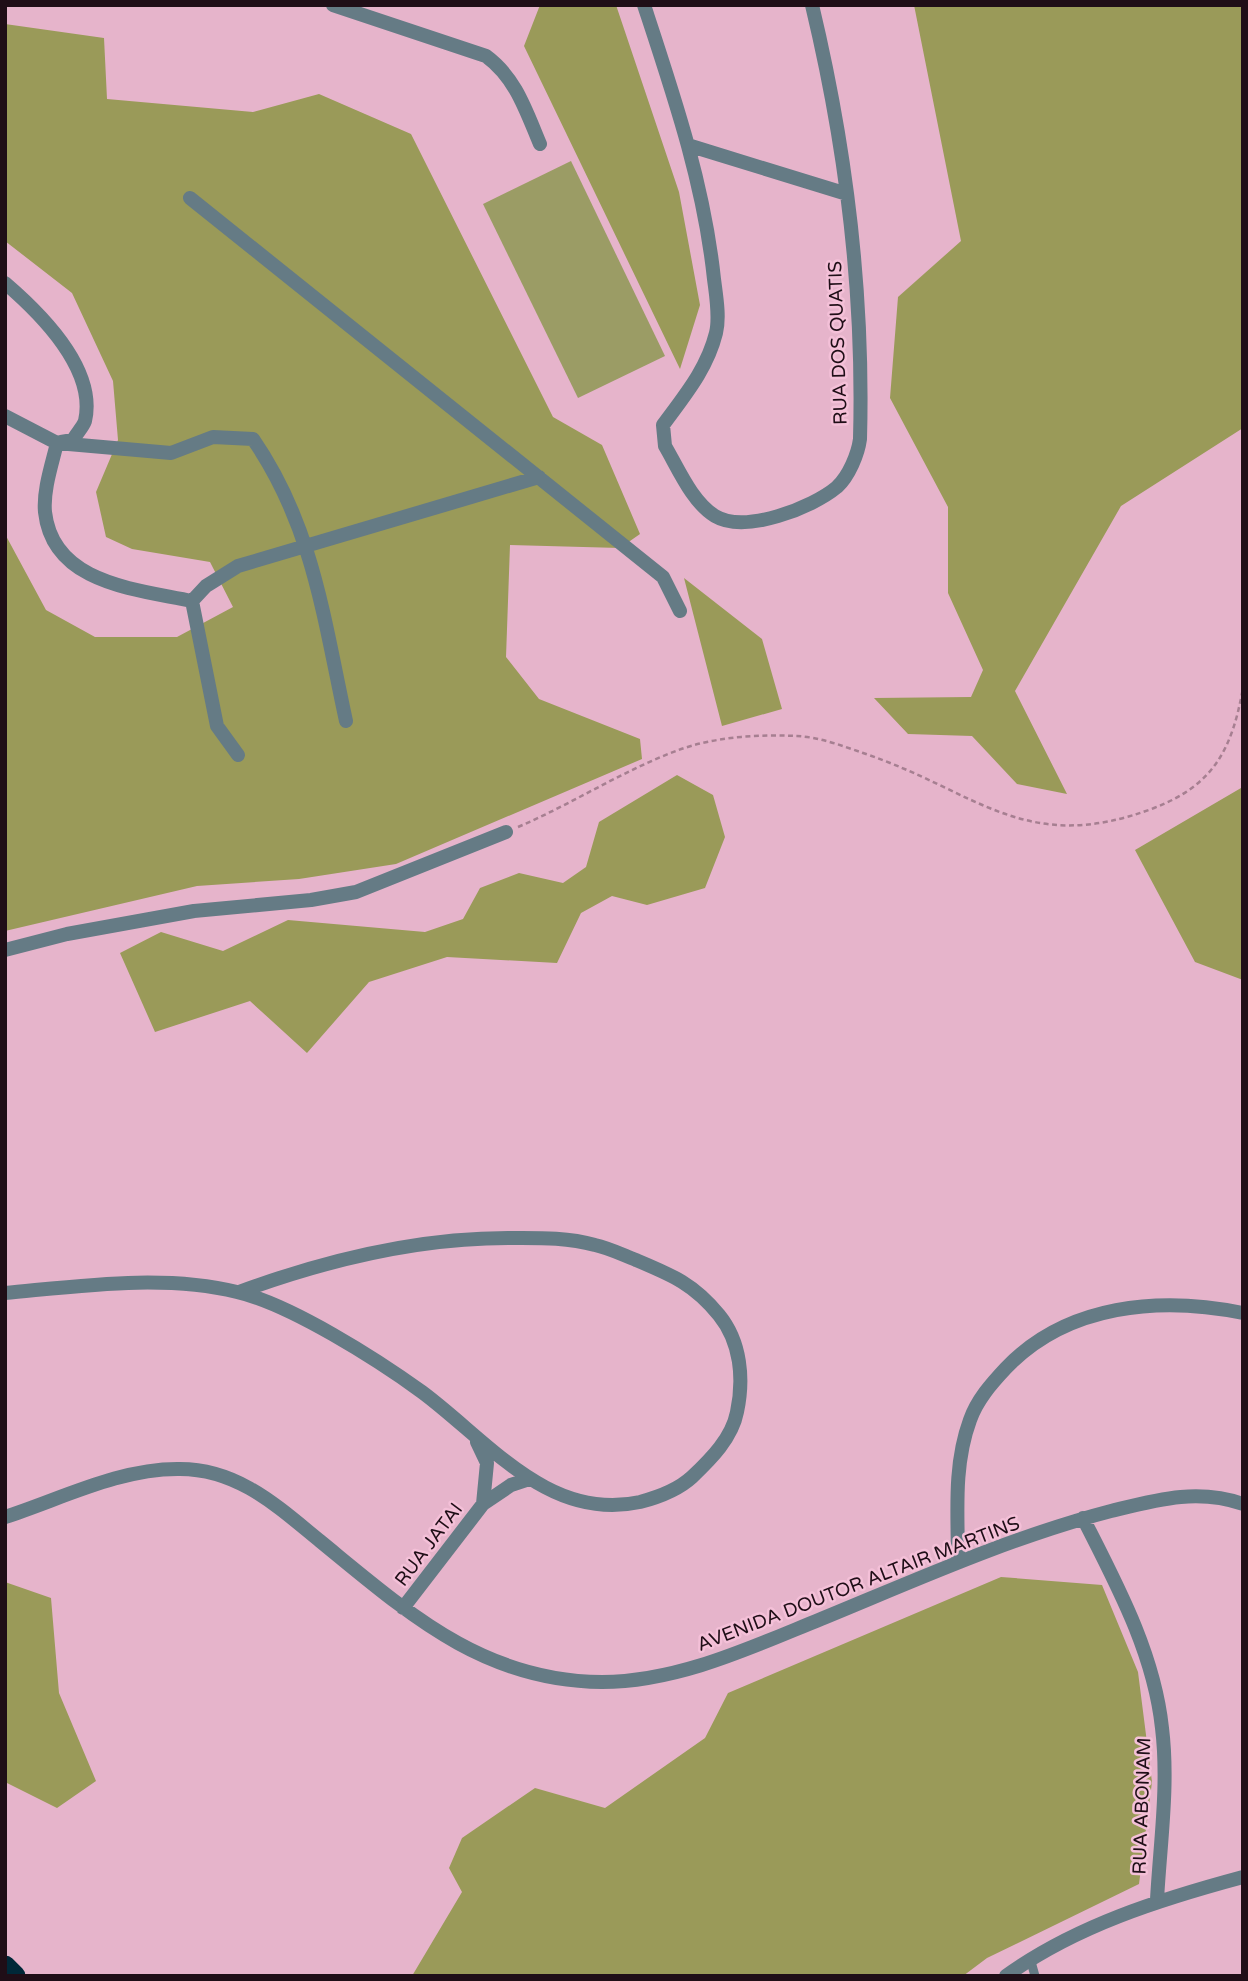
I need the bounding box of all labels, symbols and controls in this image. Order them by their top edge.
street label: RUA DOS QUATIS [824,261,852,425]
street label: RUA JATAI [390,1499,467,1591]
street label: AVENIDA DOUTOR ALTAIR MARTINS [694,1512,1023,1656]
street label: RUA ABONAM [1129,1737,1155,1875]

